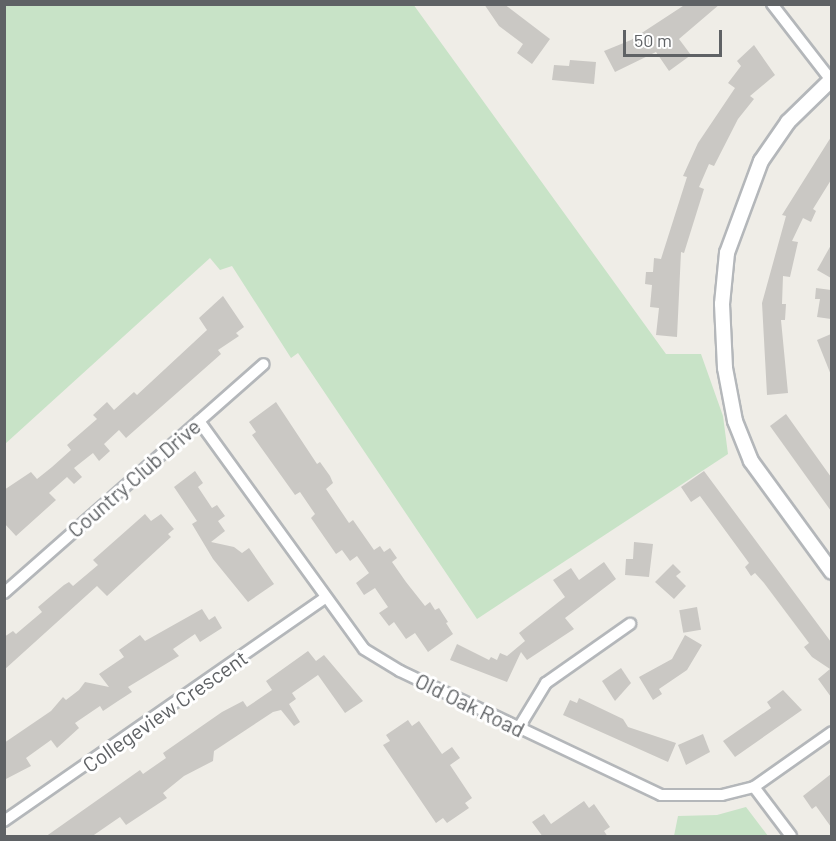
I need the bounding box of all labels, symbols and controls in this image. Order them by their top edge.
scale bar [626,18,725,56]
text: 50 m [634,29,672,51]
street label: Country Club Drive [62,413,206,543]
street label: Collegeview Crescent [78,645,252,777]
street label: Old Oak Road [411,668,529,742]

